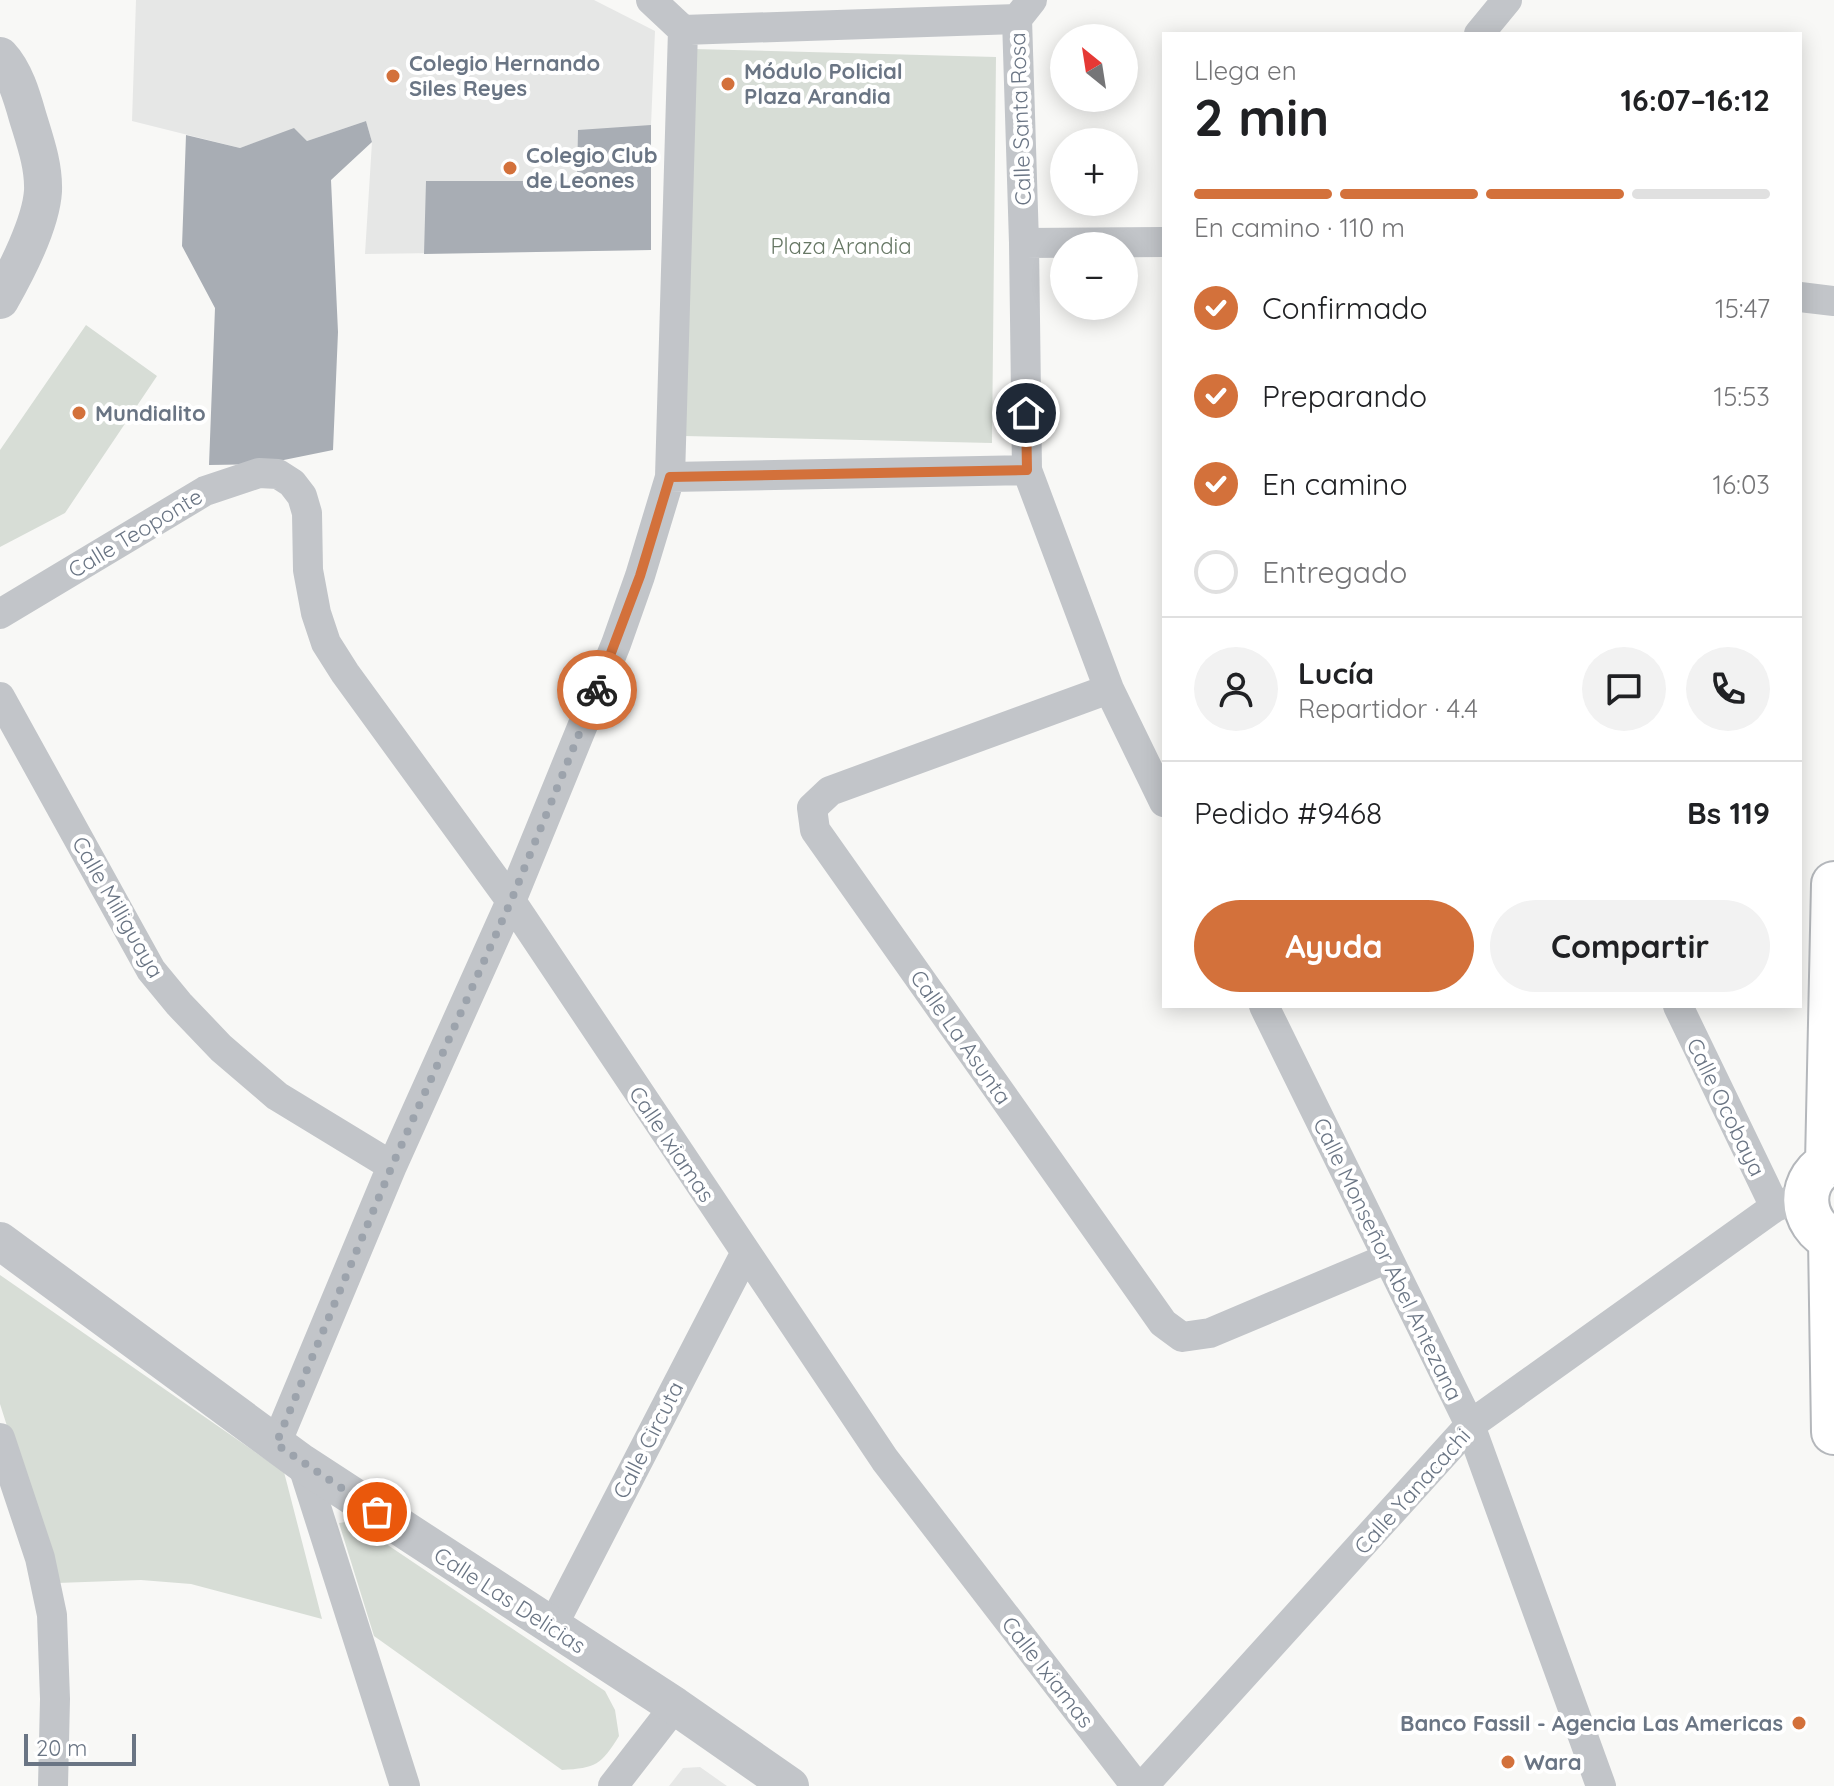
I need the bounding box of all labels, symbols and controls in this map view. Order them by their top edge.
north arrow [1050,24,1138,112]
map controls [1050,24,1138,320]
street label: Calle Santa Rosa [1003,32,1037,206]
place label: Colegio Hernando Siles Reyes [409,49,600,102]
text: Llega en [1194,54,1297,87]
place label: Módulo Policial Plaza Arandia [744,57,903,110]
marker: Colegio Hernando Siles Reyes [384,67,402,85]
marker: Módulo Policial Plaza Arandia [719,75,737,93]
text: 16:07–16:12 [1620,81,1770,119]
text: 2 min [1194,84,1329,149]
button: + [1050,128,1138,216]
place label: Colegio Club de Leones [526,141,658,194]
marker: Colegio Club de Leones [501,159,519,177]
text: En camino · 110 m [1194,211,1405,244]
park label: Plaza Arandia [770,232,912,260]
button: − [1050,232,1138,320]
icon: check [1194,286,1238,330]
text: Confirmado [1262,289,1428,327]
text: 15:47 [1715,292,1770,325]
icon: check [1194,374,1238,418]
text: Preparando [1262,377,1427,415]
pin [992,379,1060,447]
text: 15:53 [1714,380,1770,413]
icon: home [1004,391,1048,435]
place label: Mundialito [95,399,206,427]
marker: Mundialito [70,404,88,422]
icon: check [1194,462,1238,506]
text: En camino [1262,465,1408,503]
text: 16:03 [1712,468,1770,501]
street label: Calle Teoponte [63,482,207,584]
text: Entregado [1262,553,1407,591]
button: person [1194,647,1278,731]
button: chat [1582,647,1666,731]
button: phone [1686,647,1770,731]
courier [557,650,637,730]
text: Lucía [1298,654,1374,692]
icon: bike [575,668,619,712]
text: Repartidor · 4.4 [1298,692,1478,725]
text: Pedido #9468 [1194,794,1382,832]
text: Bs 119 [1687,794,1770,832]
street label: Calle Milliguaya [66,831,170,983]
button: Ayuda [1194,900,1474,992]
button: Compartir [1490,900,1770,992]
street label: Calle La Asunta [904,964,1018,1110]
street label: Calle Ocobaya [1680,1033,1772,1181]
street label: Calle Ixiamas [623,1081,721,1207]
street label: Calle Monseñor Abel Antezana [1307,1113,1469,1405]
street label: Calle Circuta [607,1377,689,1503]
street label: Calle Yanacachi [1348,1422,1476,1560]
pin [343,1478,411,1546]
icon: bag [355,1490,399,1534]
street label: Calle Las Delicias [429,1541,591,1659]
street label: Calle Ixiamas [996,1611,1100,1733]
place label: Banco Fassil - Agencia Las Americas [1400,1709,1783,1737]
marker: Banco Fassil - Agencia Las Americas [1790,1714,1808,1732]
scale bar [24,1730,136,1766]
text: 20 m [36,1734,87,1762]
place label: Wara [1524,1748,1581,1776]
marker: Wara [1499,1753,1517,1771]

